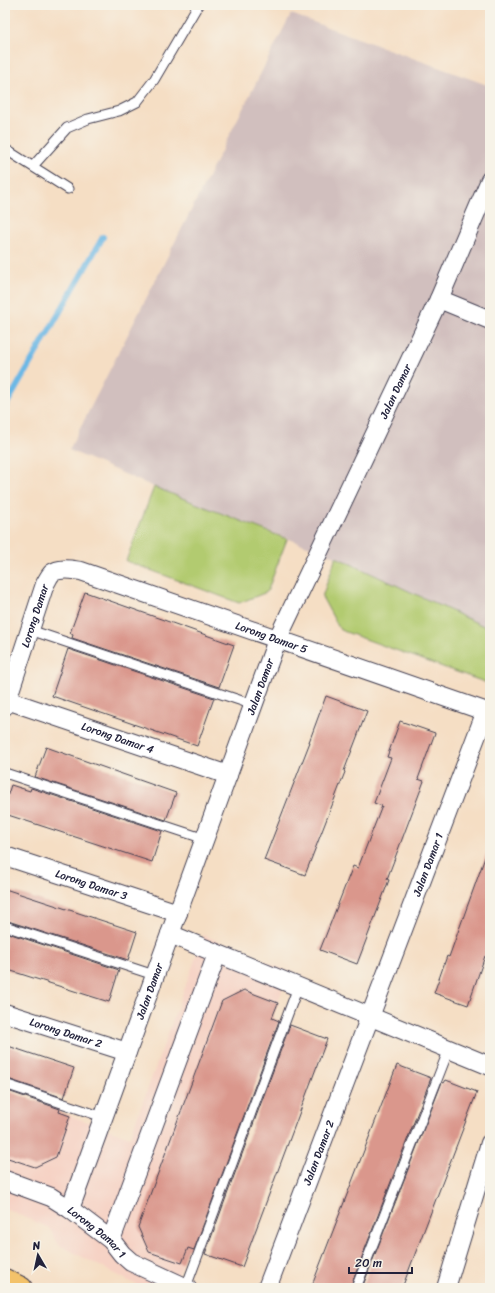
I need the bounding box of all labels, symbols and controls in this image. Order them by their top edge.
street label: Jalan Damar [374,359,417,423]
street label: Lorong Damar [15,580,54,650]
street label: Lorong Damar 5 [233,616,311,659]
street label: Jalan Damar [241,654,280,718]
street label: Lorong Damar 4 [79,716,157,759]
street label: Jalan Damar 1 [407,830,449,900]
street label: Lorong Damar 3 [53,864,130,905]
street label: Jalan Damar [130,959,169,1023]
street label: Lorong Damar 2 [27,1012,105,1053]
street label: Jalan Damar 2 [297,1117,340,1189]
street label: Lorong Damar 1 [63,1201,131,1263]
north arrow [18,1235,58,1275]
text: N [30,1236,42,1256]
scale bar [349,1249,412,1275]
text: 20 m [355,1252,382,1274]

